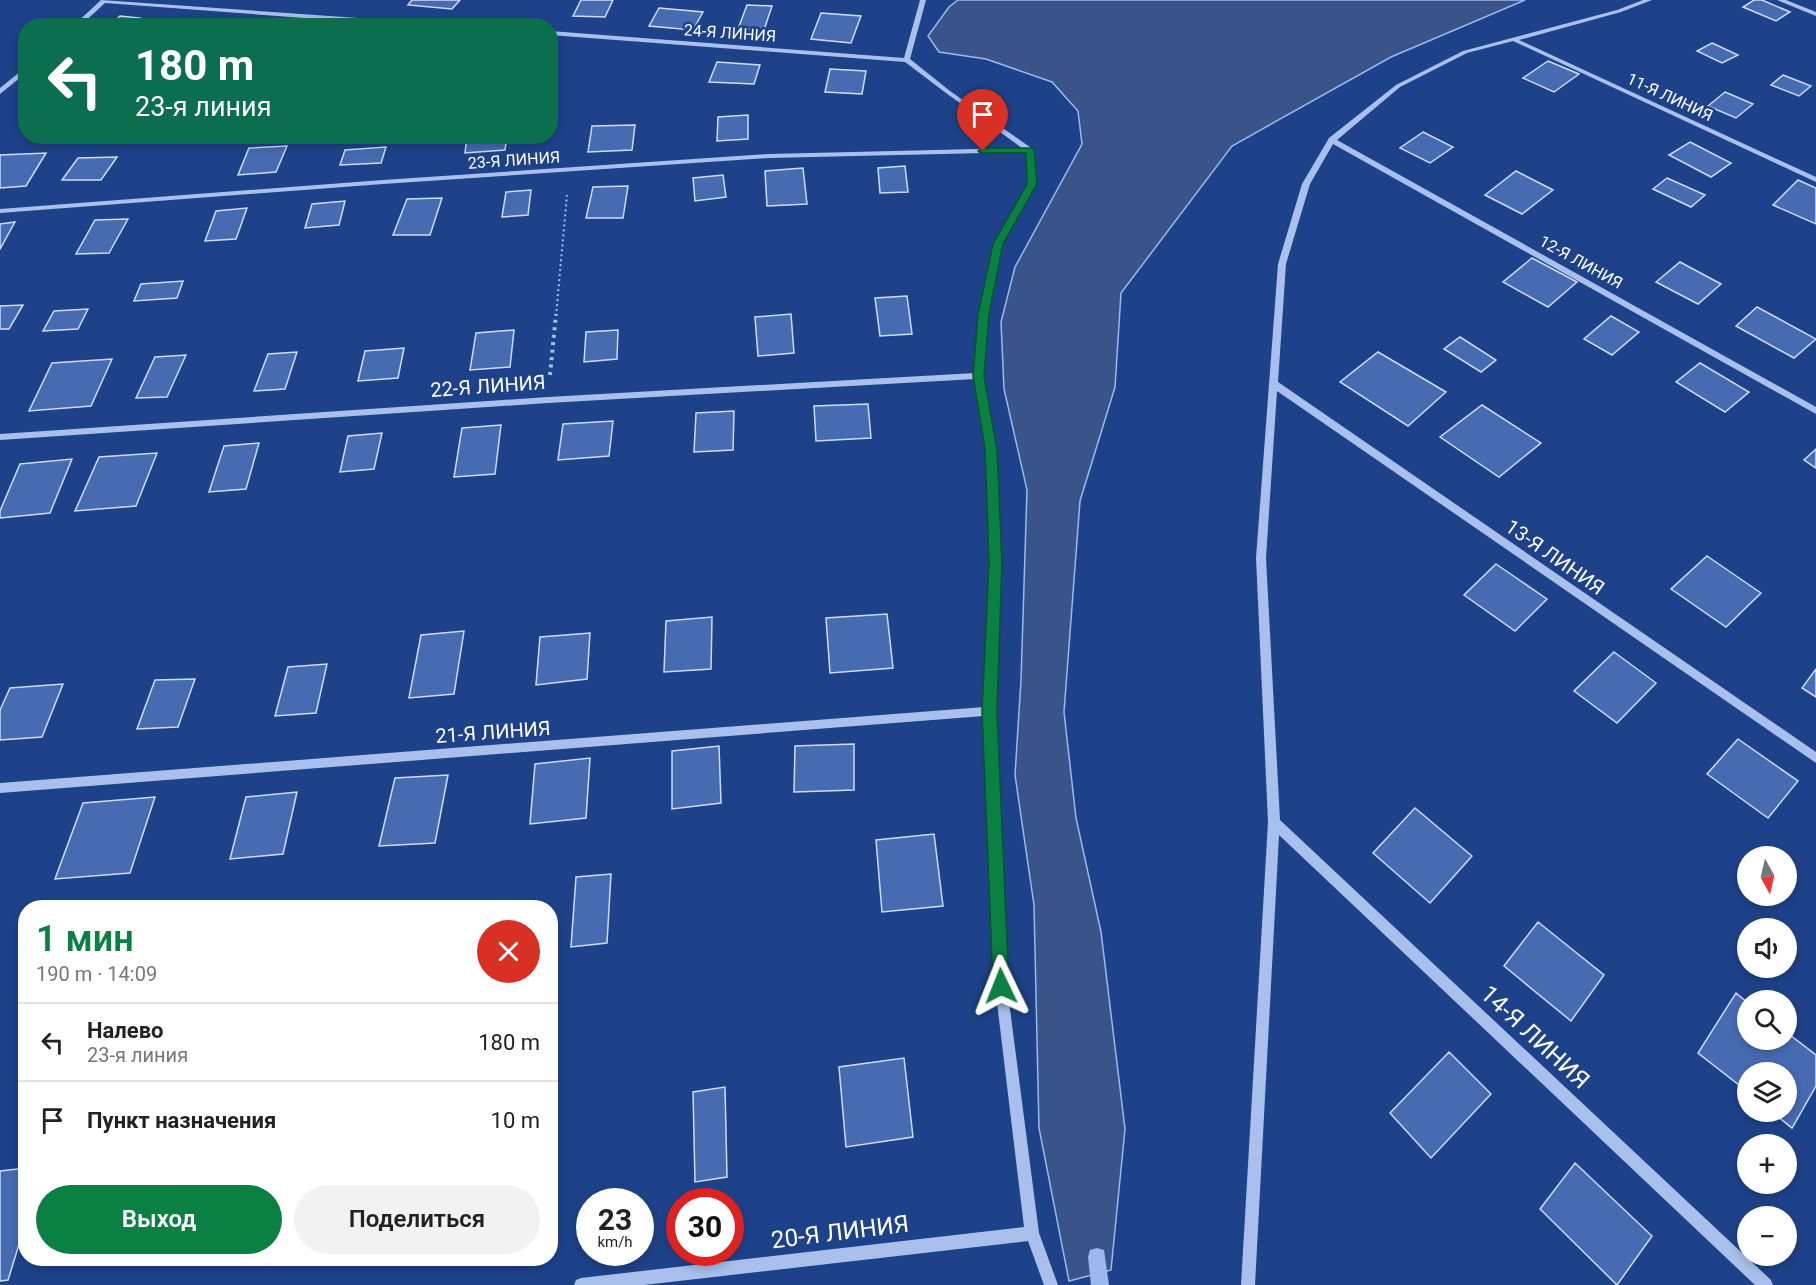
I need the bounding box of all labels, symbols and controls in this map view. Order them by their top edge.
street label: 24-Я ЛИНИЯ [683,20,777,46]
text: 180 m [135,41,254,90]
icon: left [36,42,114,120]
street label: 11-Я ЛИНИЯ [1624,69,1716,125]
pin [957,89,1008,151]
text: 23-я линия [135,91,272,123]
icon: arrive [966,98,999,131]
street label: 23-Я ЛИНИЯ [467,147,561,173]
street label: 12-Я ЛИНИЯ [1536,231,1626,293]
street label: 22-Я ЛИНИЯ [430,370,546,402]
street label: 13-Я ЛИНИЯ [1501,514,1609,600]
street label: 21-Я ЛИНИЯ [435,716,551,748]
north arrow [1737,846,1797,906]
map controls [1737,846,1797,1266]
text: 1 мин [36,918,134,960]
button: sound [1737,918,1797,978]
button: close [477,920,540,983]
position arrow [969,954,1033,1018]
text: 190 m · 14:09 [36,962,157,986]
street label: 14-Я ЛИНИЯ [1475,980,1595,1094]
button: search [1737,990,1797,1050]
text: Налево [87,1018,164,1043]
icon: left [36,1026,69,1059]
text: 180 m [478,1030,540,1055]
text: 23-я линия [87,1043,188,1067]
button: layers [1737,1062,1797,1122]
icon: arrive [36,1104,69,1137]
text: Пункт назначения [87,1108,276,1133]
text: 10 m [491,1108,540,1133]
button: + [1737,1134,1797,1194]
button: Выход [36,1185,282,1254]
button: Поделиться [294,1185,540,1254]
speed limit sign: 30 [666,1188,744,1266]
text: 23 [598,1202,632,1237]
button: − [1737,1206,1797,1266]
street label: 20-Я ЛИНИЯ [770,1210,910,1254]
text: km/h [597,1233,633,1251]

